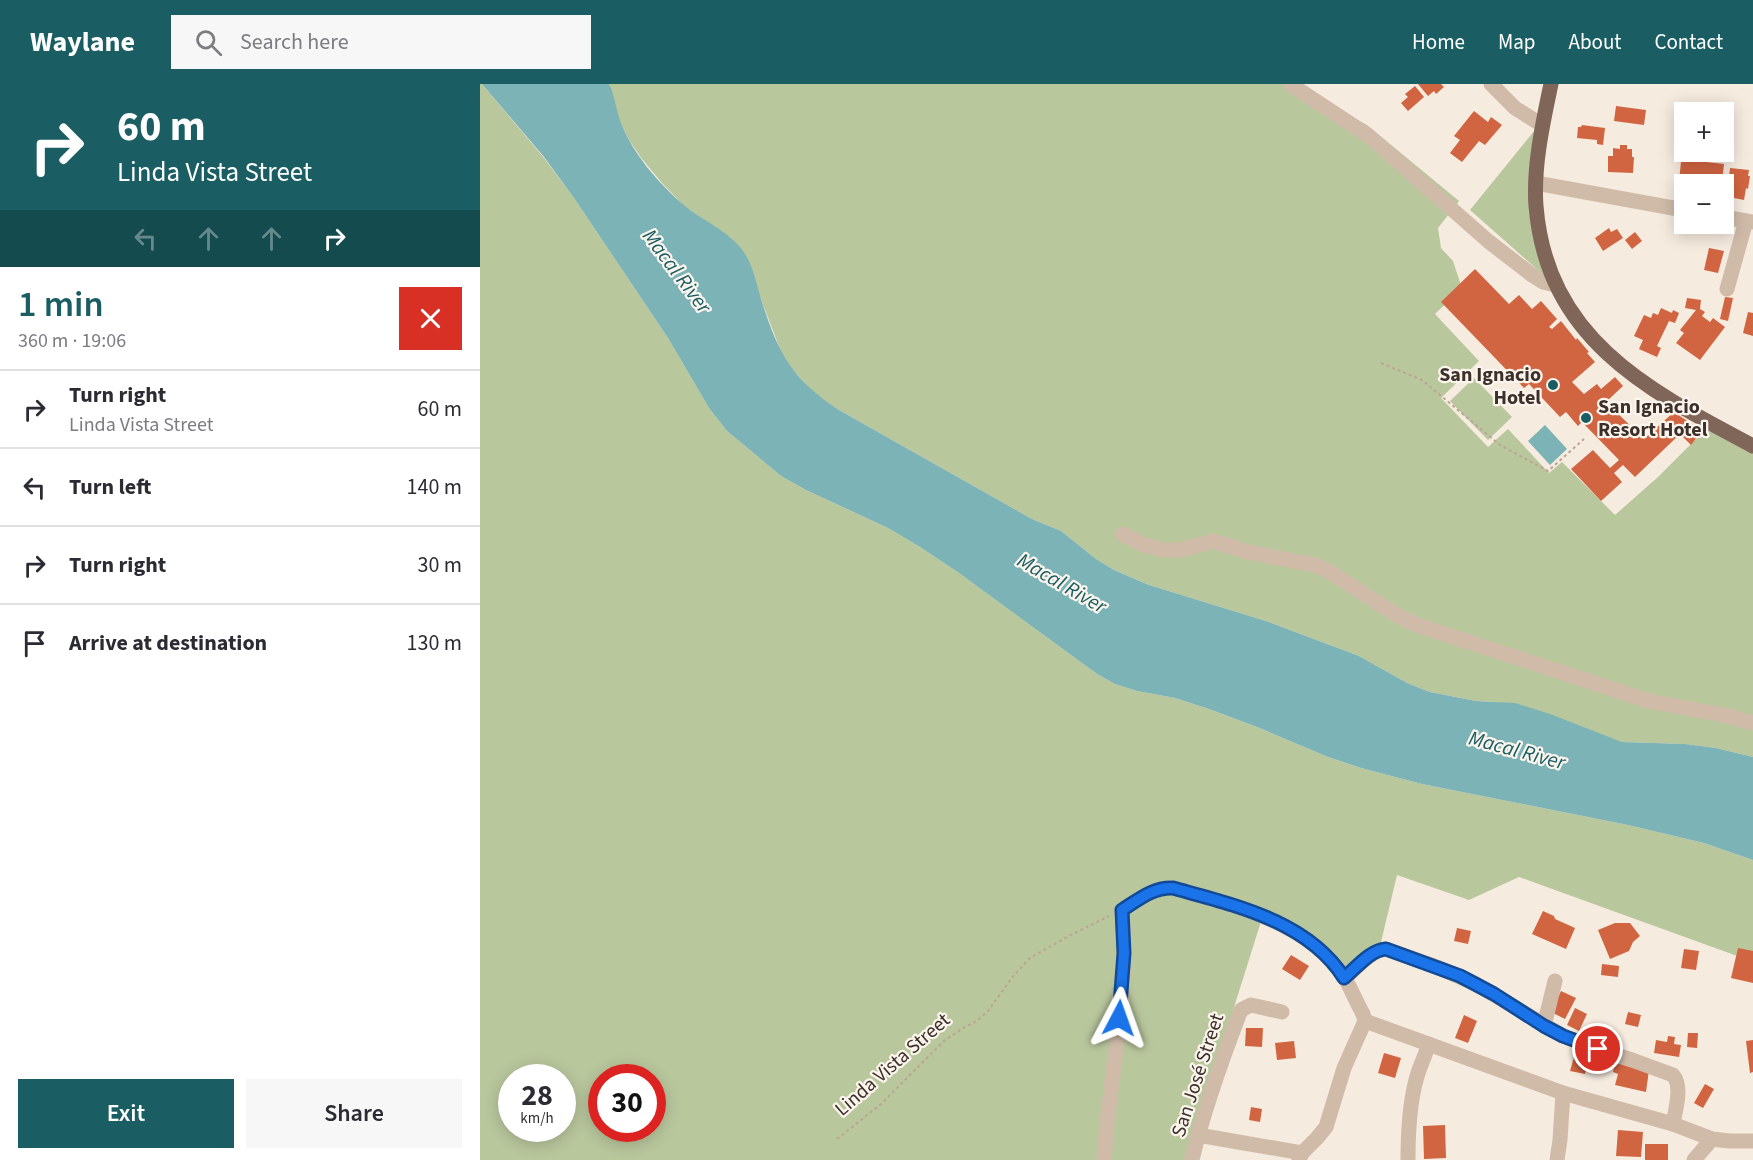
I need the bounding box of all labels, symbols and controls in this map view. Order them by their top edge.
search box [171,15,591,69]
text: Waylane [30,22,135,62]
icon: search [192,26,225,59]
text: Search here [240,26,349,58]
text: Home [1412,27,1465,57]
text: Map [1498,27,1536,57]
text: About [1569,27,1621,57]
text: Contact [1654,27,1723,57]
text: 60 m [117,97,206,157]
map controls [1674,102,1734,234]
button: + [1674,102,1734,162]
icon: right [18,108,96,186]
text: Linda Vista Street [117,153,312,192]
button: − [1674,174,1734,234]
icon: left [129,222,162,255]
icon: ahead [192,222,225,255]
icon: ahead [255,222,288,255]
icon: right [318,222,351,255]
water label: Macal River [635,223,719,320]
text: 1 min [18,279,104,330]
button: close [399,287,462,350]
text: 360 m · 19:06 [18,327,126,355]
place label: San Ignacio Hotel [1439,361,1541,412]
marker: San Ignacio Hotel [1546,378,1560,392]
text: Turn right [69,379,166,411]
icon: right [18,393,51,426]
text: 60 m [417,393,462,425]
place label: San Ignacio Resort Hotel [1598,393,1708,444]
text: Linda Vista Street [69,411,213,439]
marker: San Ignacio Resort Hotel [1579,411,1593,425]
icon: left [18,471,51,504]
text: Turn left [69,471,151,503]
text: 140 m [407,471,462,503]
water label: Macal River [1012,545,1113,621]
icon: right [18,549,51,582]
text: Turn right [69,549,166,581]
text: 30 m [417,549,462,581]
icon: arrive [18,627,51,660]
text: Arrive at destination [69,627,267,659]
text: 130 m [407,627,462,659]
water label: Macal River [1465,723,1569,777]
position arrow [1087,986,1151,1050]
street label: Linda Vista Street [829,1007,957,1123]
street label: San José Street [1165,1010,1231,1141]
pin [1572,1023,1623,1074]
icon: arrive [1581,1032,1614,1065]
speed limit sign: 30 [588,1064,666,1142]
text: 28 [521,1074,553,1117]
button: Exit [18,1079,234,1148]
button: Share [246,1079,462,1148]
text: km/h [520,1108,554,1129]

